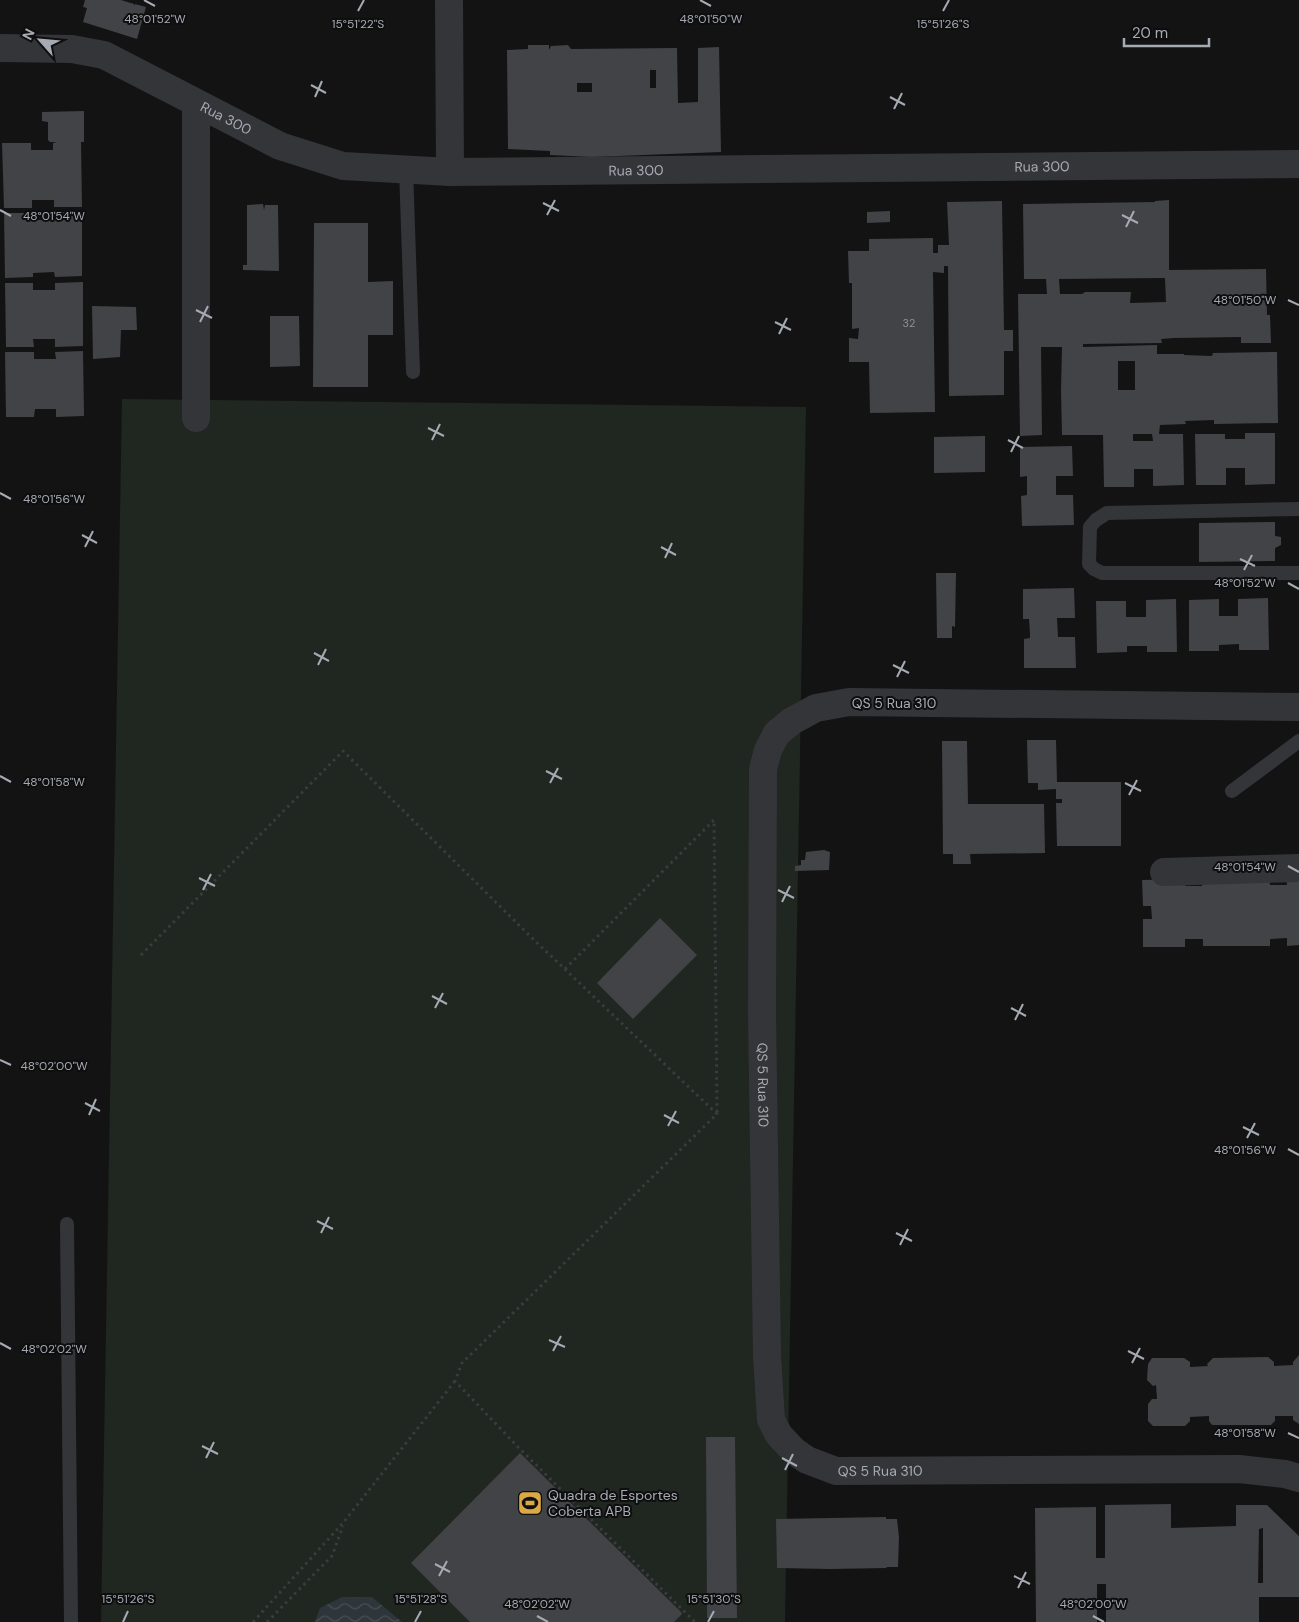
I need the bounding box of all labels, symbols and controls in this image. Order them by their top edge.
text: 48°01'52"W [124,11,186,27]
text: 48°01'50"W [680,11,743,27]
north arrow [15,15,65,65]
scale bar [1124,15,1209,47]
text: 15°51'22"S [332,16,384,32]
text: 15°51'26"S [916,16,970,32]
text: 20 m [1132,23,1168,43]
text: N [18,25,39,43]
street label: Rua 300 [197,97,255,139]
street label: Rua 300 [1014,157,1070,176]
street label: Rua 300 [608,161,664,180]
text: 48°01'54"W [23,208,85,224]
text: 48°01'50"W [1214,292,1277,308]
house number: 32 [903,316,915,330]
text: 48°01'56"W [23,491,85,507]
text: 48°01'52"W [1214,575,1276,591]
street label: QS 5 Rua 310 [852,694,936,712]
text: 48°01'58"W [23,774,85,790]
text: 48°01'54"W [1214,859,1276,875]
street label: QS 5 Rua 310 [753,1043,773,1128]
text: 48°02'00"W [20,1058,88,1074]
text: 48°01'56"W [1214,1142,1276,1158]
text: 48°02'02"W [21,1341,87,1357]
text: 48°01'58"W [1214,1425,1276,1441]
street label: QS 5 Rua 310 [838,1462,923,1480]
place label: Quadra de Esportes Coberta APB [548,1486,678,1520]
sports icon: Quadra de Esportes Coberta APB [517,1490,543,1516]
text: 15°51'26"S [101,1591,155,1607]
text: 15°51'28"S [395,1591,447,1607]
text: 15°51'30"S [687,1591,741,1607]
text: 48°02'02"W [504,1596,570,1612]
text: 48°02'00"W [1059,1596,1127,1612]

